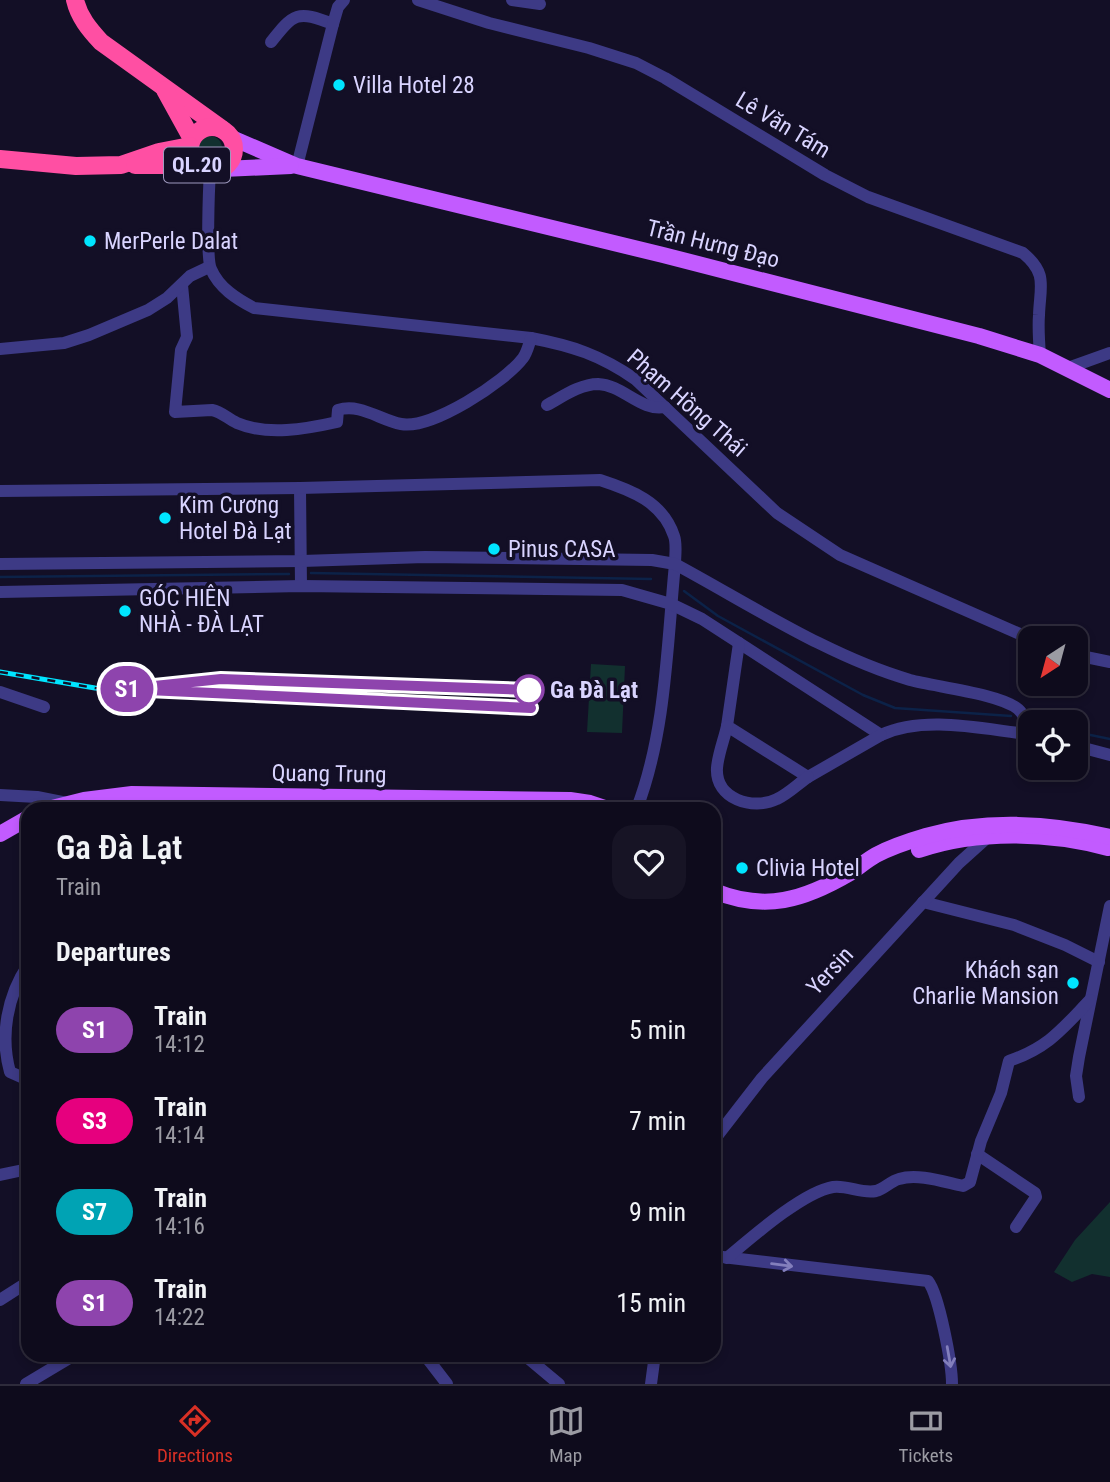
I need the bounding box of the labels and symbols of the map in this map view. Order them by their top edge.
place label: Villa Hotel 28 [353,72,475,99]
marker: Villa Hotel 28 [331,77,347,93]
street label: Lê Văn Tám [731,86,835,164]
road number: QL.20 [164,148,230,182]
street label: Trần Hưng Đạo [644,214,782,274]
place label: MerPerle Dalat [104,228,238,255]
marker: MerPerle Dalat [82,233,98,249]
street label: Phạm Hồng Thái [622,344,752,462]
place label: Kim Cương Hotel Đà Lạt [179,492,291,545]
marker: Kim Cương Hotel Đà Lạt [157,510,173,526]
place label: Pinus CASA [508,536,616,563]
marker: Pinus CASA [486,541,502,557]
place label: GÓC HIÊN NHÀ - ĐÀ LẠT [139,584,264,638]
marker: GÓC HIÊN NHÀ - ĐÀ LẠT [117,603,133,619]
north arrow [1018,626,1088,696]
line badge: S1 [96,666,158,712]
marker: Ga Đà Lạt [514,675,544,705]
place label: Ga Đà Lạt [550,677,638,704]
street label: Quang Trung [271,759,387,789]
place label: Clivia Hotel [756,855,860,882]
marker: Clivia Hotel [734,860,750,876]
street label: Yersin [801,941,859,1001]
place label: Khách sạn Charlie Mansion [912,957,1059,1010]
marker: Khách sạn Charlie Mansion [1065,975,1081,991]
one-way arrow [770,1259,792,1272]
one-way arrow [943,1345,956,1368]

